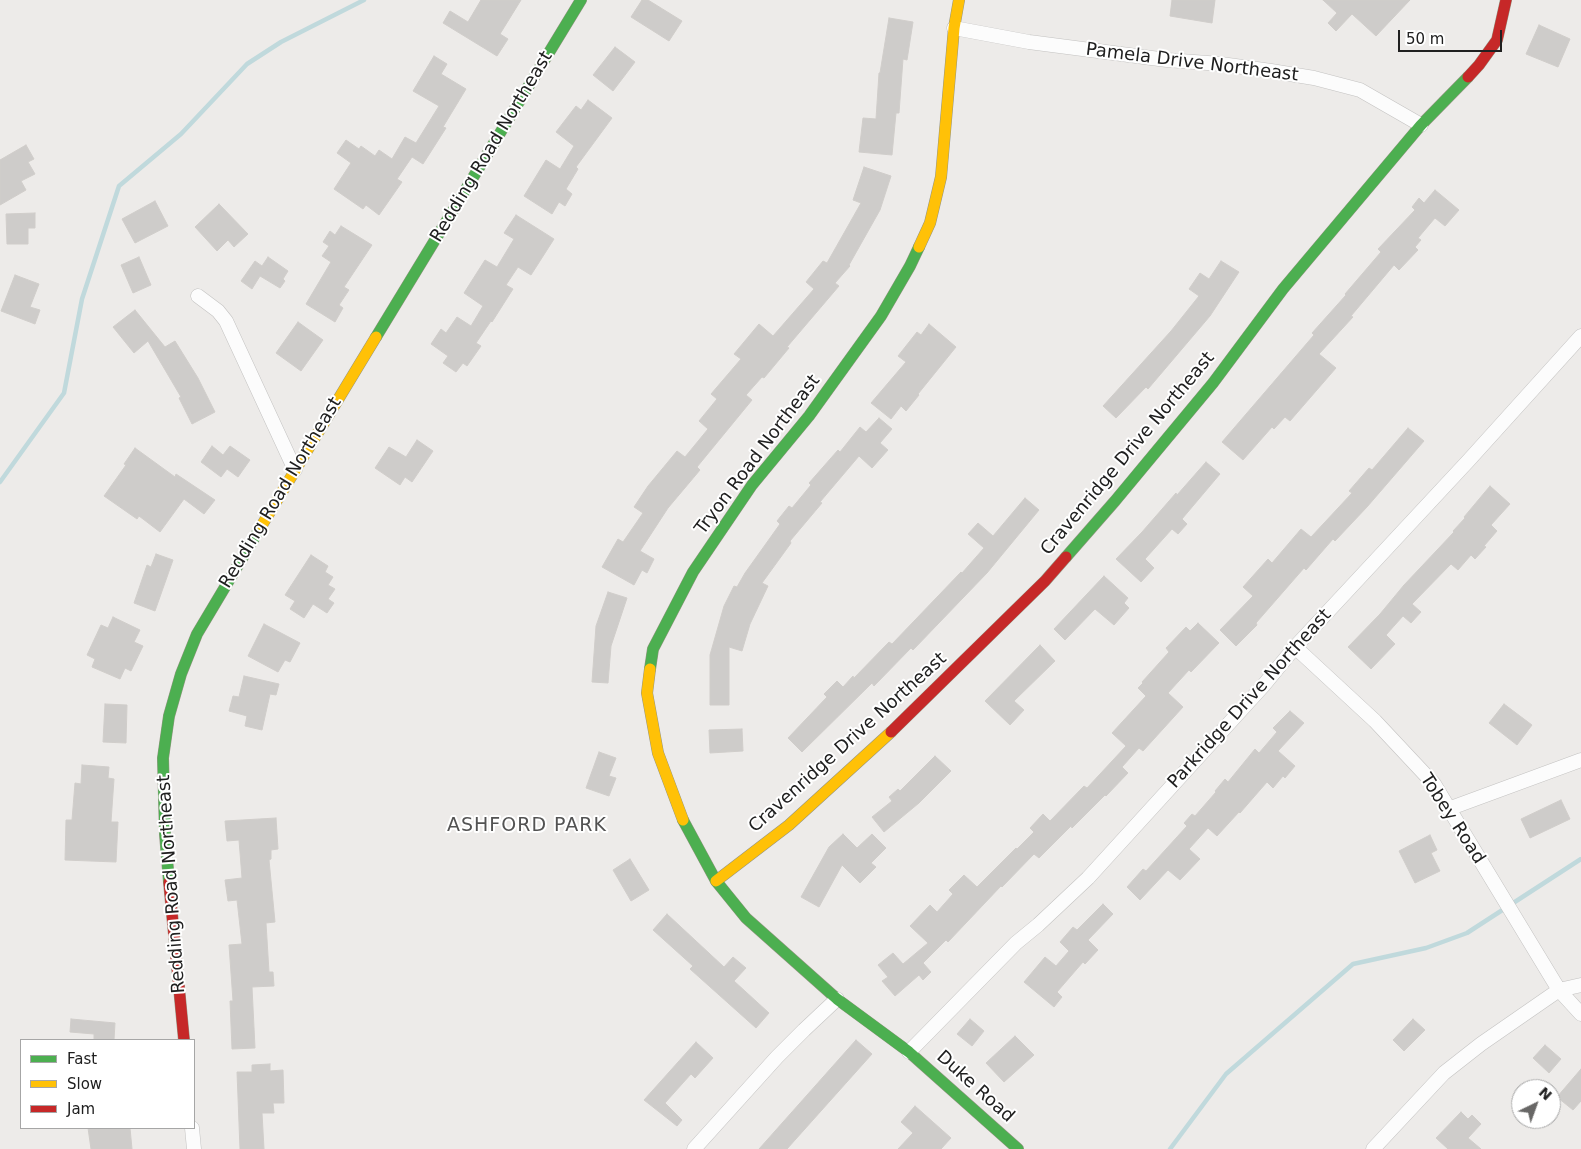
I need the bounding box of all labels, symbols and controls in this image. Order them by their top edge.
scale bar [1401,20,1505,52]
text: 50 m [1406,30,1444,48]
street label: Pamela Drive Northeast [1084,39,1300,87]
street label: Redding Road Northeast [426,48,558,246]
street label: Cravenridge Drive Northeast [1037,348,1219,560]
street label: Tryon Road Northeast [691,371,825,539]
street label: Redding Road Northeast [215,394,347,592]
street label: Parkridge Drive Northeast [1164,605,1336,793]
street label: Cravenridge Drive Northeast [745,648,951,838]
street label: Tobey Road [1415,770,1489,868]
street label: Redding Road Northeast [154,774,190,994]
district label: ASHFORD PARK [445,815,609,837]
legend [20,1039,195,1129]
street label: Duke Road [932,1047,1018,1127]
text: Fast [67,1050,97,1068]
text: Slow [67,1075,102,1093]
north arrow [1511,1079,1561,1129]
text: N [1536,1084,1555,1103]
text: Jam [67,1100,95,1118]

